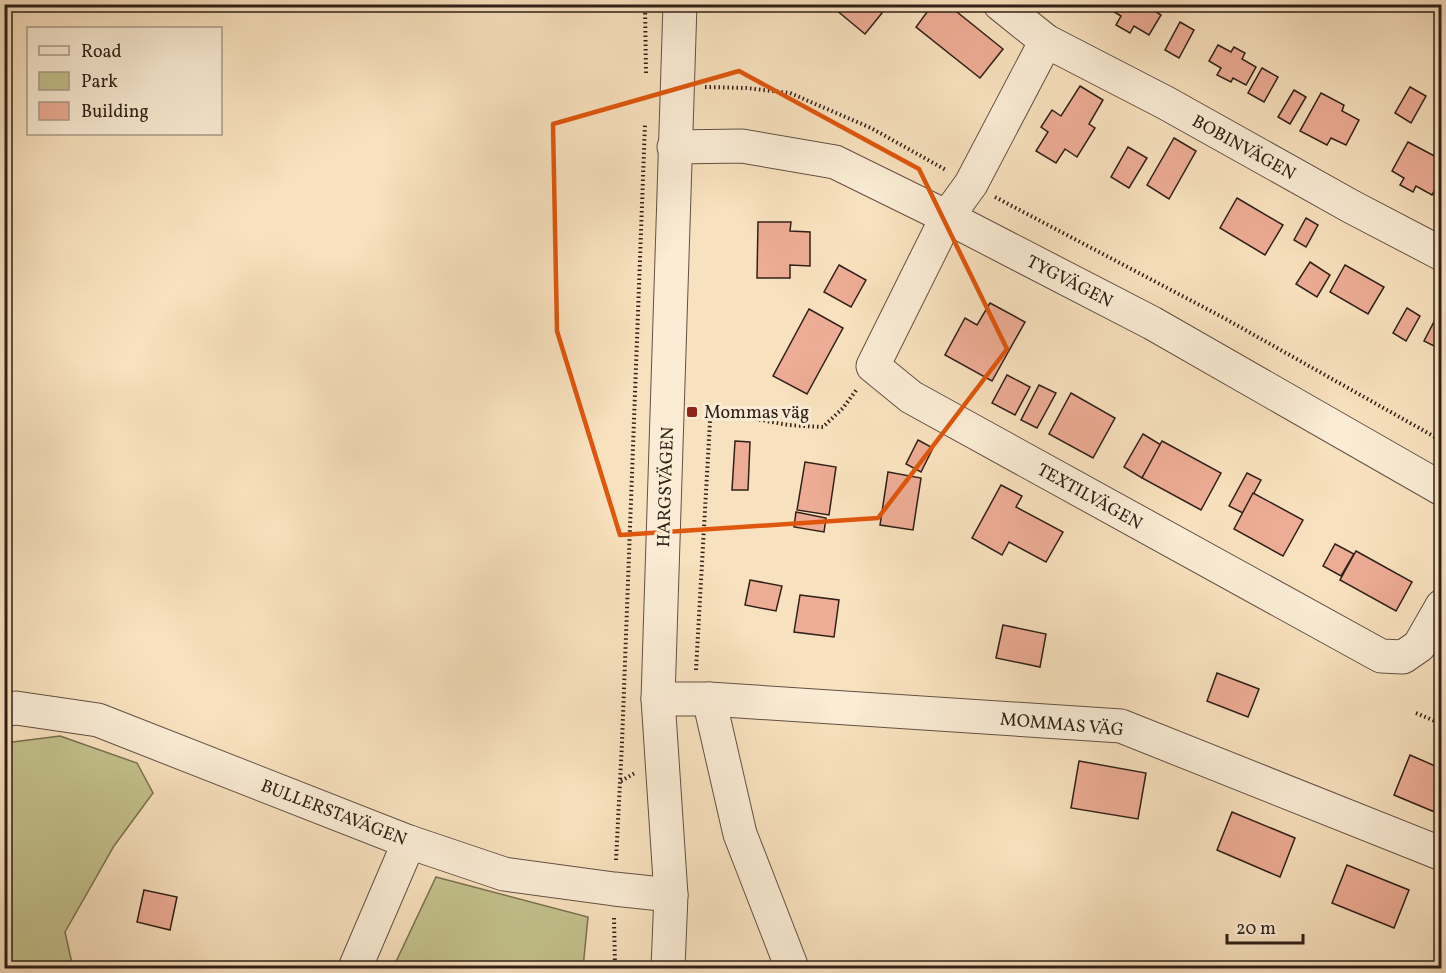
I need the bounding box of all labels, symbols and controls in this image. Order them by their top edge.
legend [27,27,222,135]
text: Road [81,40,122,65]
text: Park [81,70,118,95]
text: Building [81,100,149,125]
street label: BOBINVÄGEN [1187,110,1300,187]
street label: TYGVÄGEN [1022,250,1117,315]
place label: Mommas väg [704,401,809,426]
marker: Mommas väg [685,405,699,419]
street label: HARGSVÄGEN [652,426,681,548]
street label: TEXTILVÄGEN [1032,458,1147,537]
street label: MOMMAS VÄG [999,708,1125,743]
street label: BULLERSTAVÄGEN [257,774,410,853]
scale bar [1227,907,1304,945]
text: 20 m [1236,917,1276,942]

